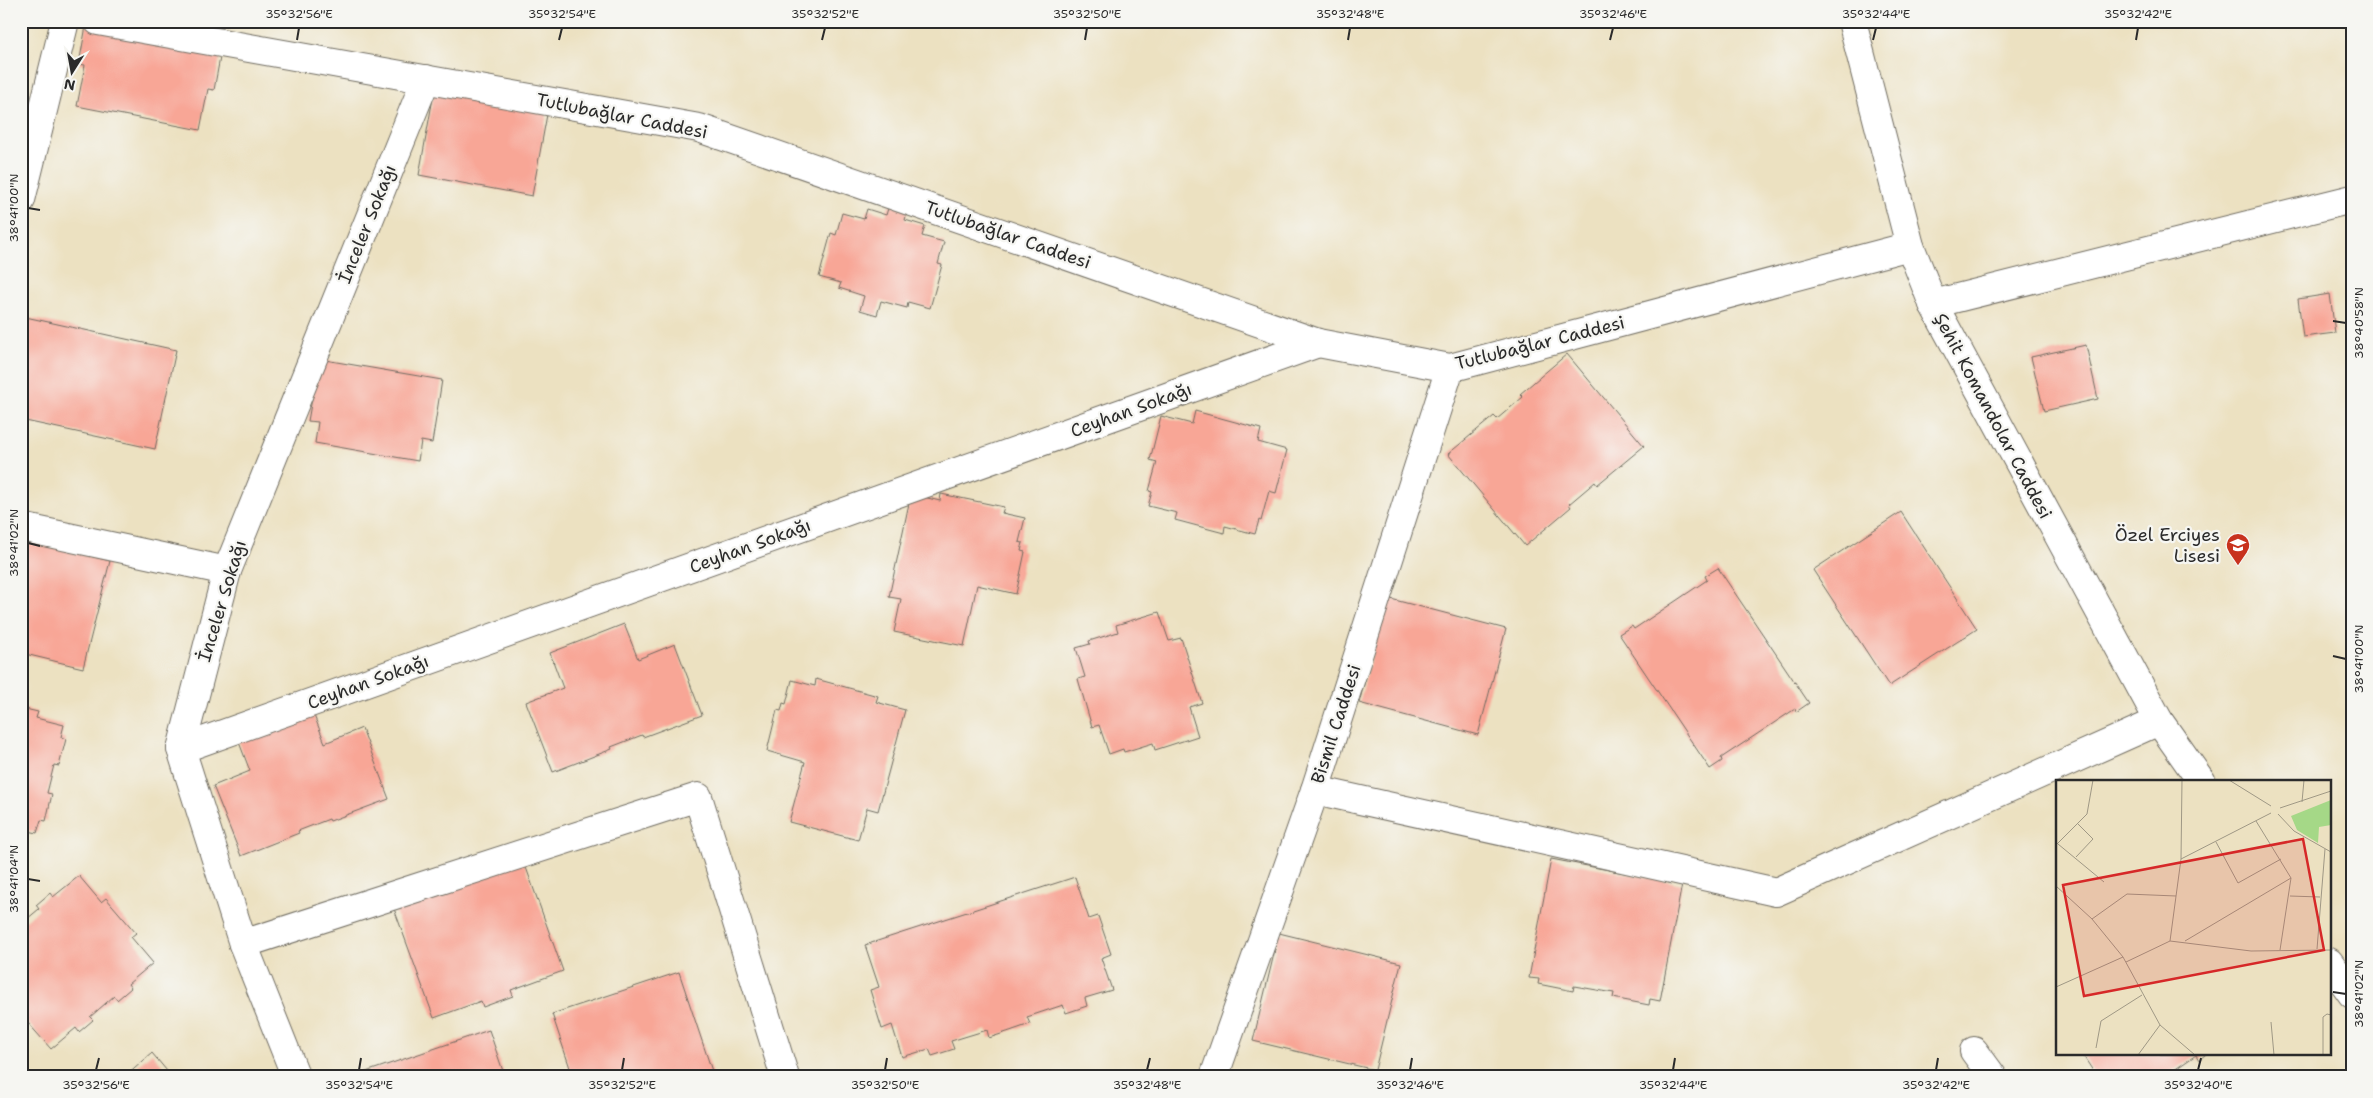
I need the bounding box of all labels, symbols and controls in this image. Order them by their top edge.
text: 35°32'56"E [265,6,333,22]
text: 35°32'54"E [528,6,596,22]
text: 35°32'52"E [791,6,859,22]
text: 35°32'50"E [1053,6,1121,22]
text: 35°32'48"E [1316,6,1384,22]
text: 35°32'46"E [1579,6,1647,22]
text: 35°32'44"E [1842,6,1910,22]
text: 35°32'42"E [2104,6,2172,22]
north arrow [48,48,98,98]
text: N [62,75,77,95]
street label: Tutlubağlar Caddesi [534,88,710,144]
street label: İnceler Sokağı [332,161,402,287]
text: 38°41'00"N [6,173,22,243]
street label: Tutlubağlar Caddesi [922,195,1094,275]
text: 38°40'58"N [2351,287,2367,359]
street label: Şehit Komandolar Caddesi [1928,309,2058,523]
street label: Tutlubağlar Caddesi [1453,310,1627,376]
street label: Ceyhan Sokağı [1067,377,1195,443]
text: 38°41'02"N [6,509,22,577]
street label: Ceyhan Sokağı [686,513,814,579]
place label: Özel Erciyes Lisesi [2115,523,2220,568]
school or university icon: Özel Erciyes Lisesi [2225,532,2251,566]
street label: İnceler Sokağı [192,537,252,665]
text: 38°41'00"N [2351,624,2367,694]
street label: Ceyhan Sokağı [304,649,432,715]
street label: Bismil Caddesi [1305,661,1367,787]
inset map [2056,780,2330,1056]
text: 38°41'04"N [6,845,22,913]
text: 38°41'02"N [2351,960,2367,1028]
text: 35°32'56"E [62,1077,130,1093]
text: 35°32'54"E [325,1077,393,1093]
text: 35°32'52"E [588,1077,656,1093]
text: 35°32'50"E [851,1077,919,1093]
text: 35°32'48"E [1113,1077,1181,1093]
text: 35°32'46"E [1376,1077,1444,1093]
text: 35°32'44"E [1639,1077,1707,1093]
text: 35°32'42"E [1902,1077,1970,1093]
text: 35°32'40"E [2163,1077,2233,1093]

